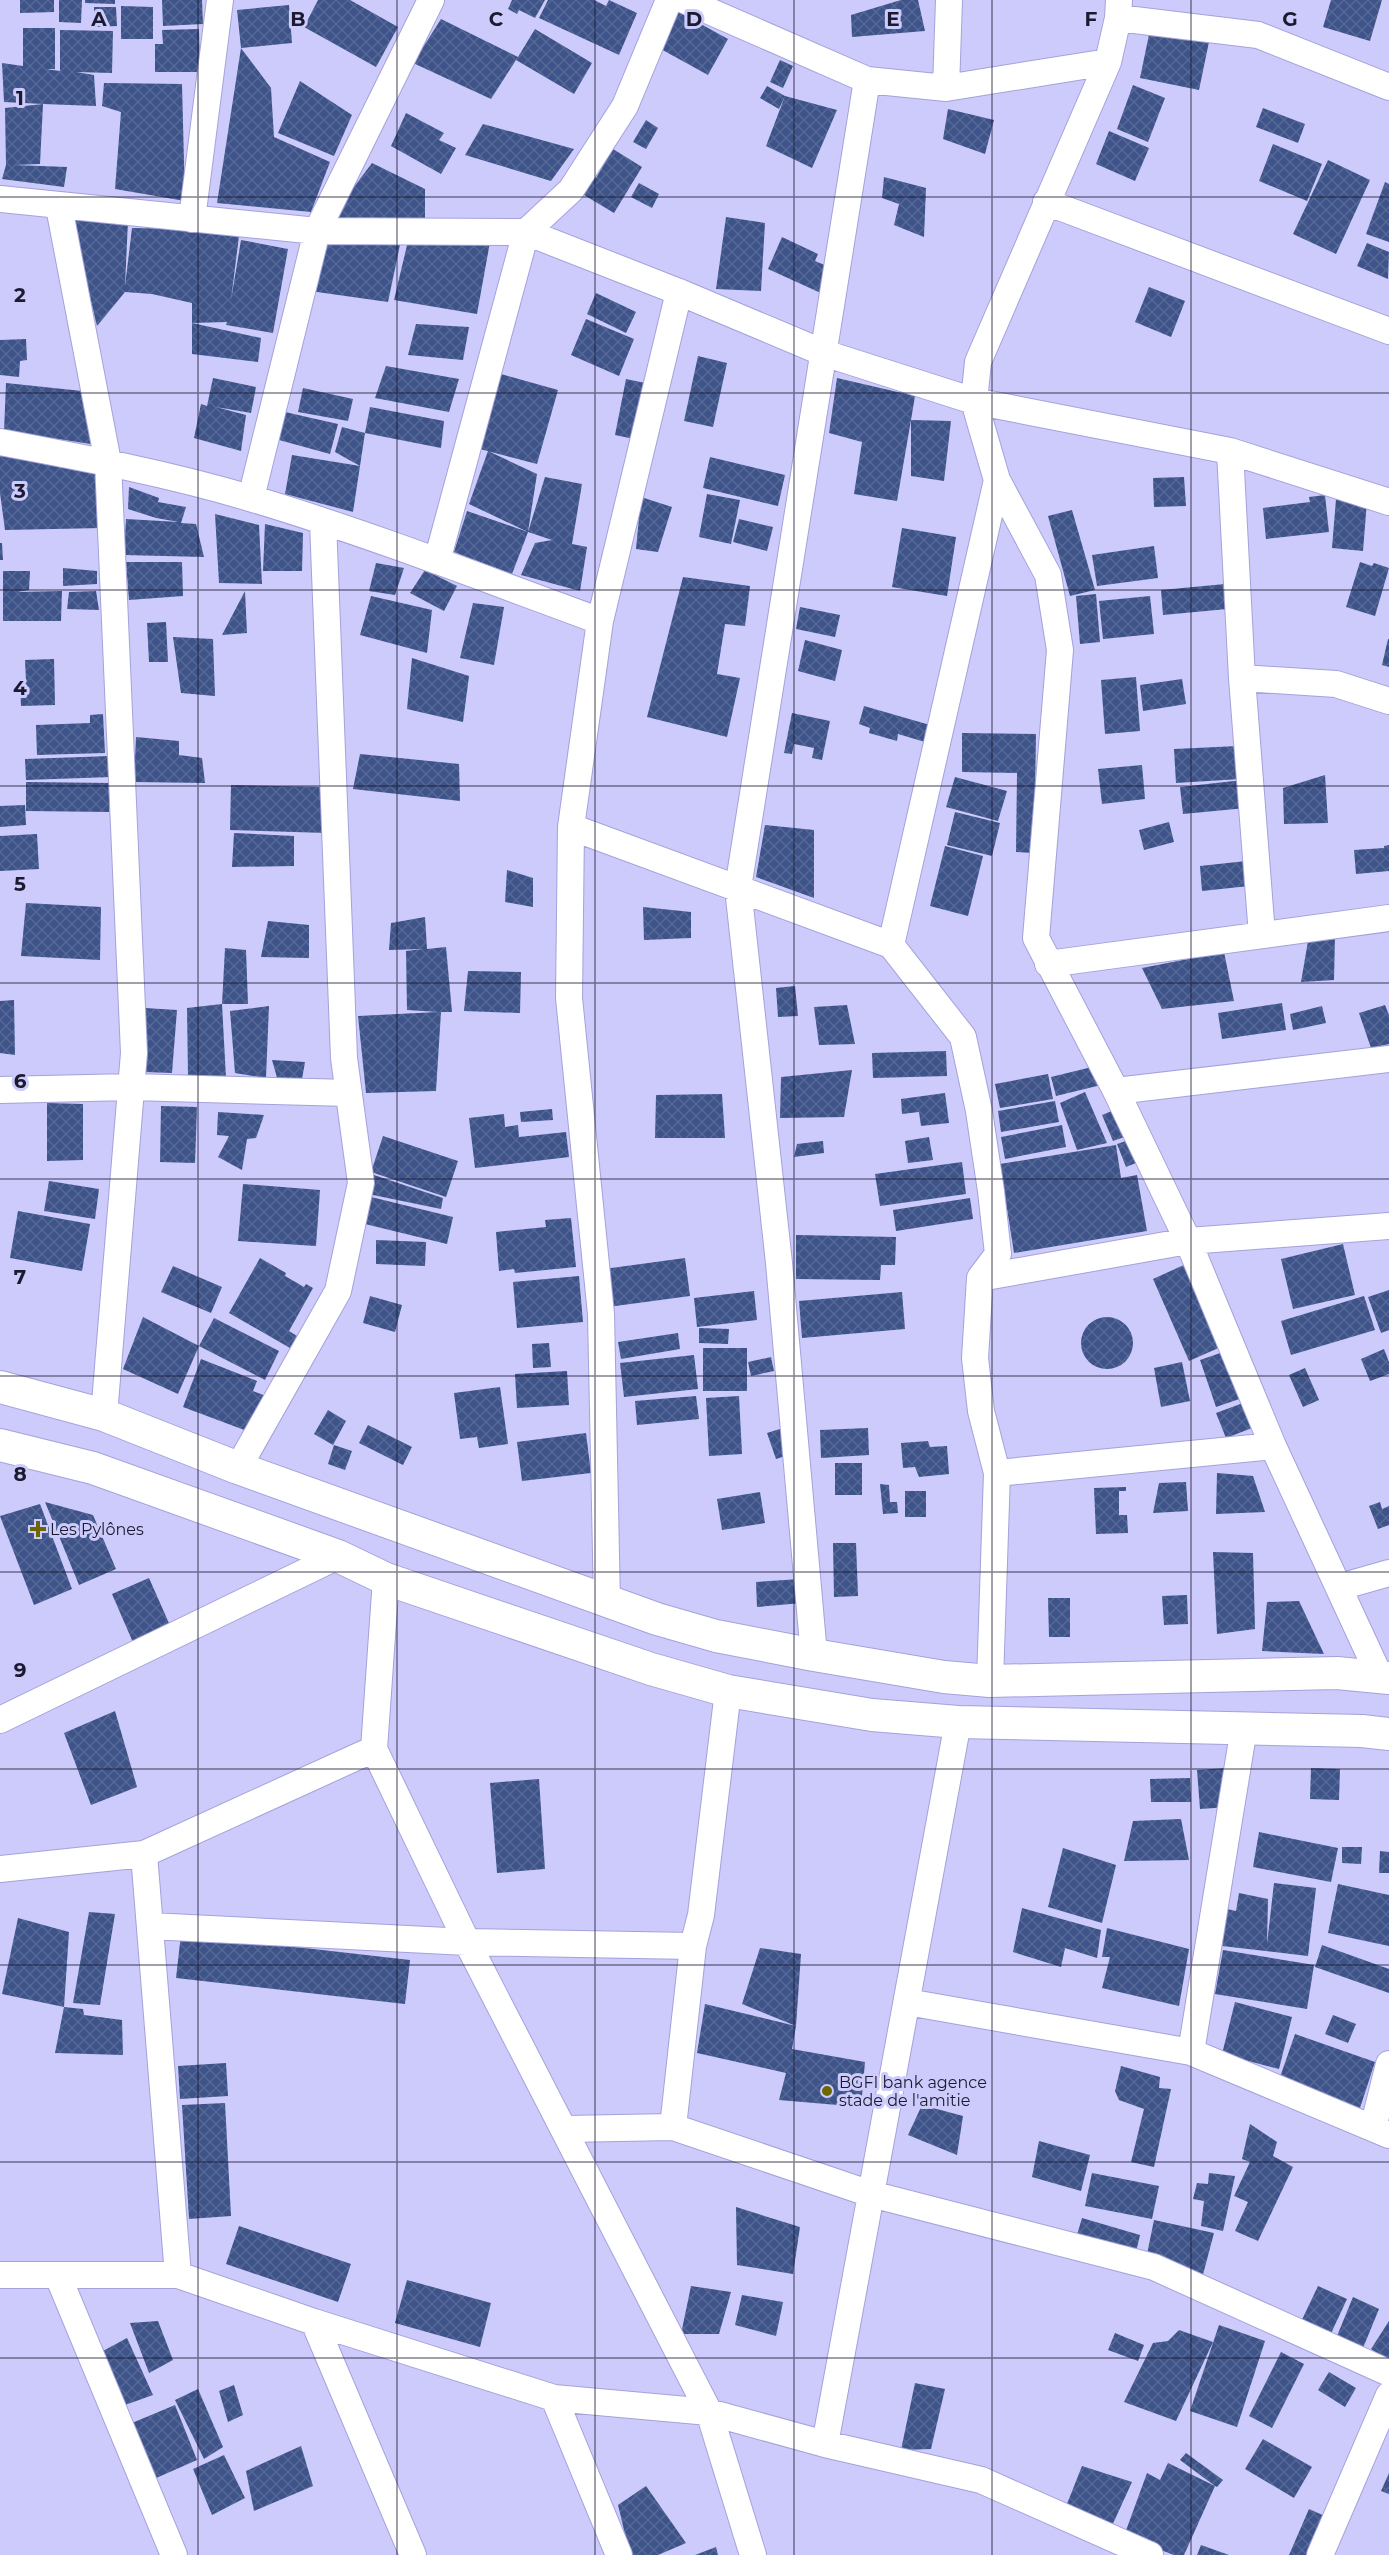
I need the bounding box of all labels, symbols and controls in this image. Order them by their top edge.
text: A [90,7,107,31]
text: B [290,7,306,31]
text: C [489,7,504,31]
text: D [686,7,702,31]
text: E [886,7,900,31]
text: F [1085,7,1098,31]
text: G [1282,7,1298,31]
text: 1 [16,86,24,110]
text: 2 [14,283,26,307]
text: 3 [13,479,26,503]
text: 4 [13,676,27,700]
text: 5 [14,872,26,896]
text: 6 [14,1069,27,1093]
text: 7 [14,1265,26,1289]
text: 8 [13,1462,27,1486]
place label: Les Pylônes [50,1520,144,1539]
marker: Les Pylônes [31,1522,45,1536]
text: 9 [14,1658,26,1682]
place label: BGFI bank agence stade de l'amitie [839,2073,987,2110]
marker: BGFI bank agence stade de l'amitie [820,2084,834,2098]

